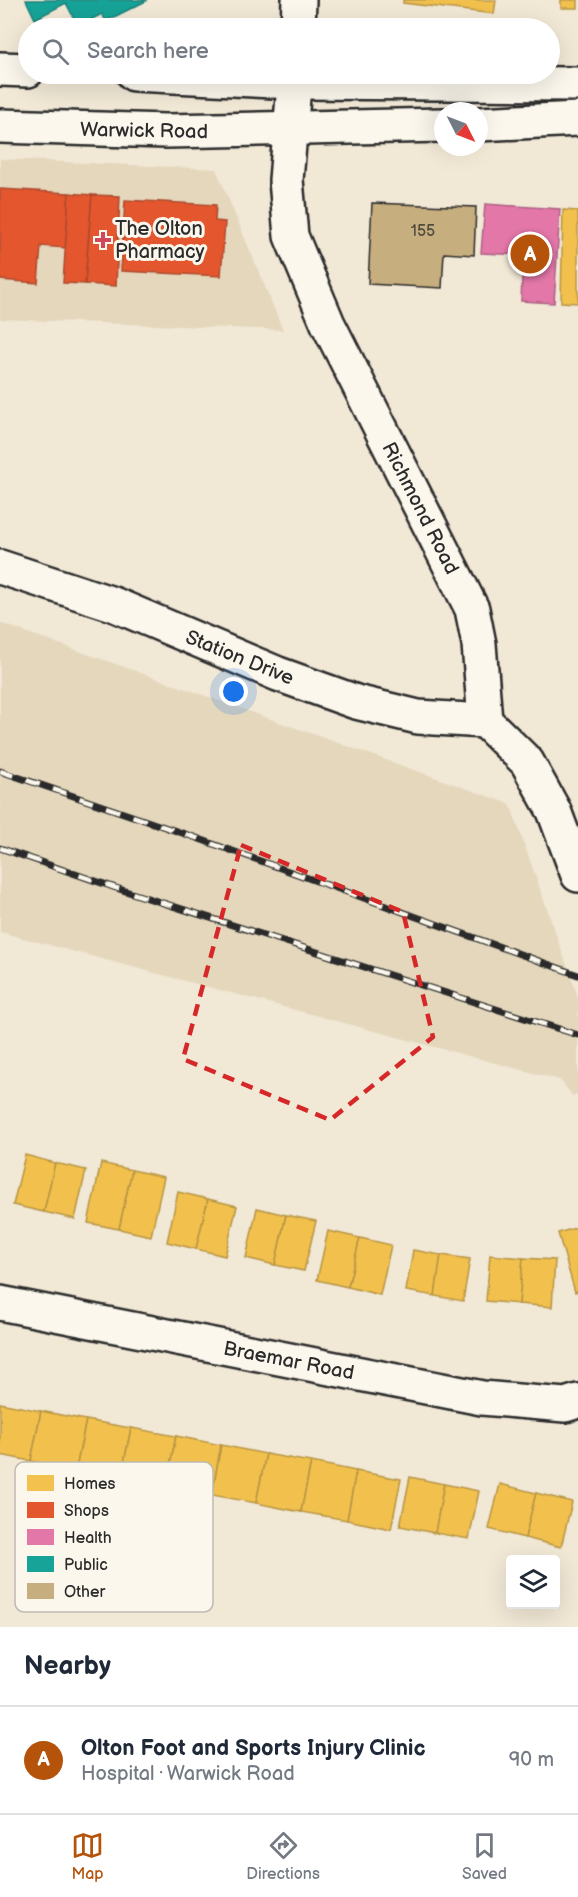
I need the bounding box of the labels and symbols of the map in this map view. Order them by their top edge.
north arrow [434,102,488,156]
street label: Warwick Road [80,118,208,144]
place label: The Olton Pharmacy [115,217,205,264]
house number: 155 [411,222,435,241]
pin: A [510,232,550,276]
marker: The Olton Pharmacy [96,233,110,247]
street label: Richmond Road [377,438,464,578]
street label: Station Drive [182,625,297,691]
your location [219,677,248,706]
street label: Braemar Road [221,1337,356,1385]
legend [15,1462,213,1612]
text: Homes [64,1475,116,1494]
text: Shops [64,1502,109,1521]
text: Health [64,1529,112,1548]
text: Public [64,1556,108,1575]
text: Other [64,1583,105,1602]

